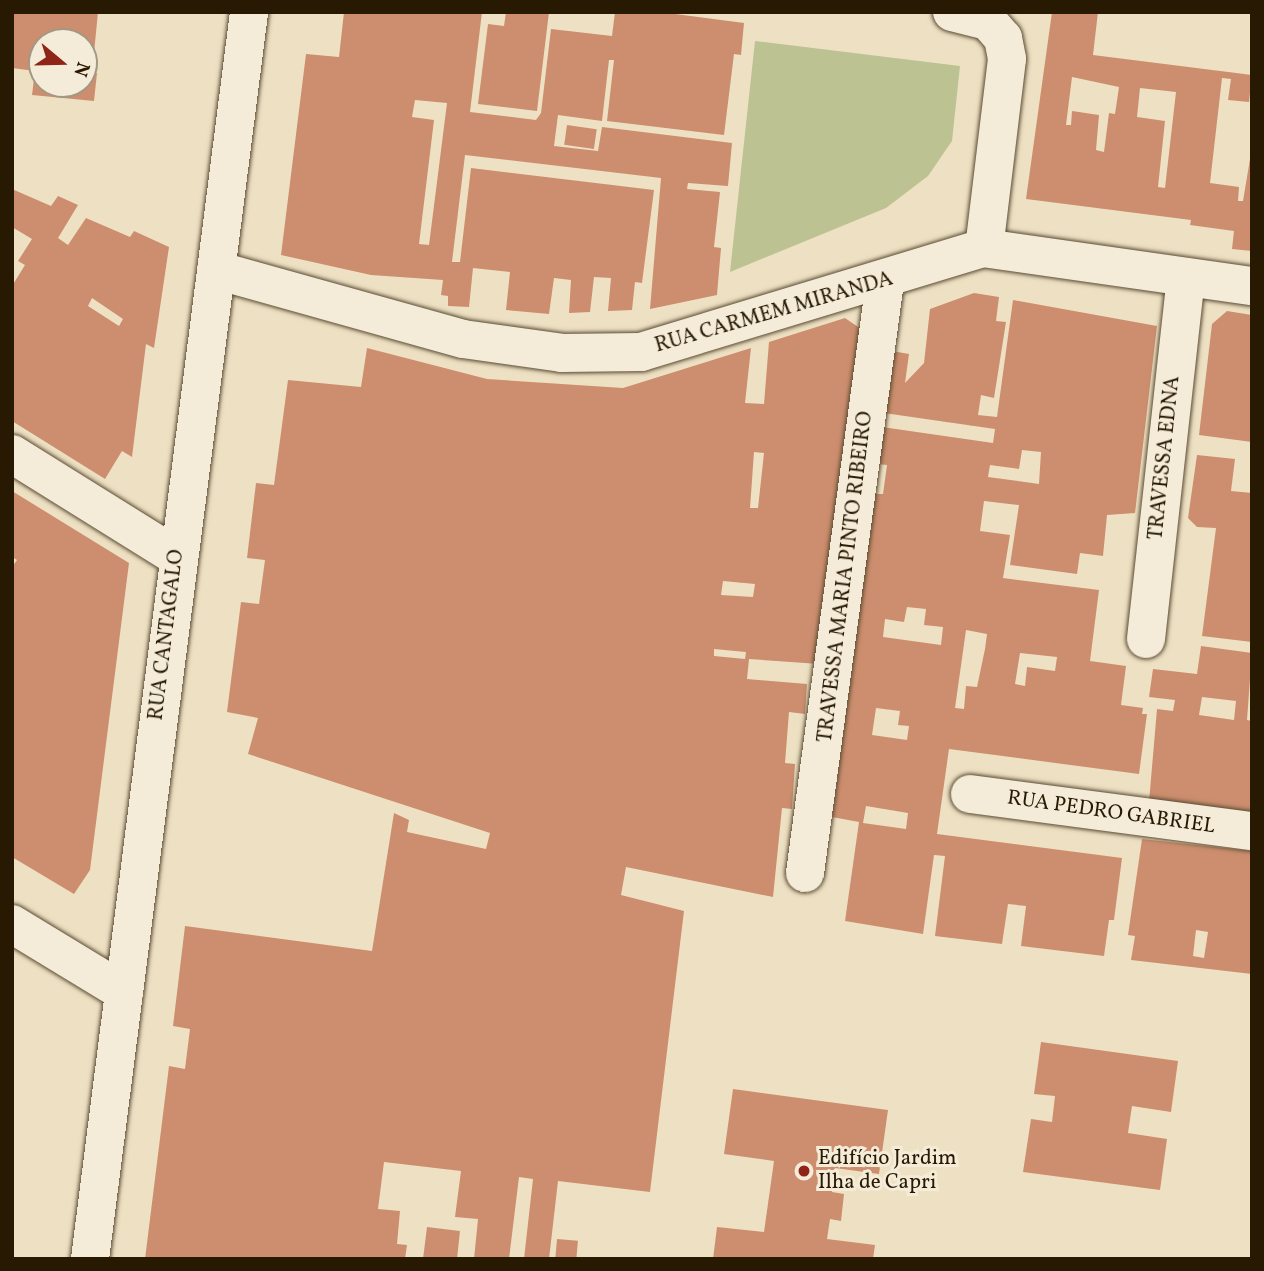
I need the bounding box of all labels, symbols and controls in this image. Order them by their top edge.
north arrow [28,28,98,98]
text: N [66,58,96,80]
street label: RUA CARMEM MIRANDA [652,267,896,359]
street label: TRAVESSA EDNA [1144,375,1186,541]
street label: TRAVESSA MARIA PINTO RIBEIRO [813,410,879,744]
street label: RUA CANTAGALO [144,548,190,722]
street label: RUA PEDRO GABRIEL [1006,786,1216,840]
place label: Edifício Jardim Ilha de Capri [818,1146,957,1196]
marker: Edifício Jardim Ilha de Capri [796,1163,812,1179]

